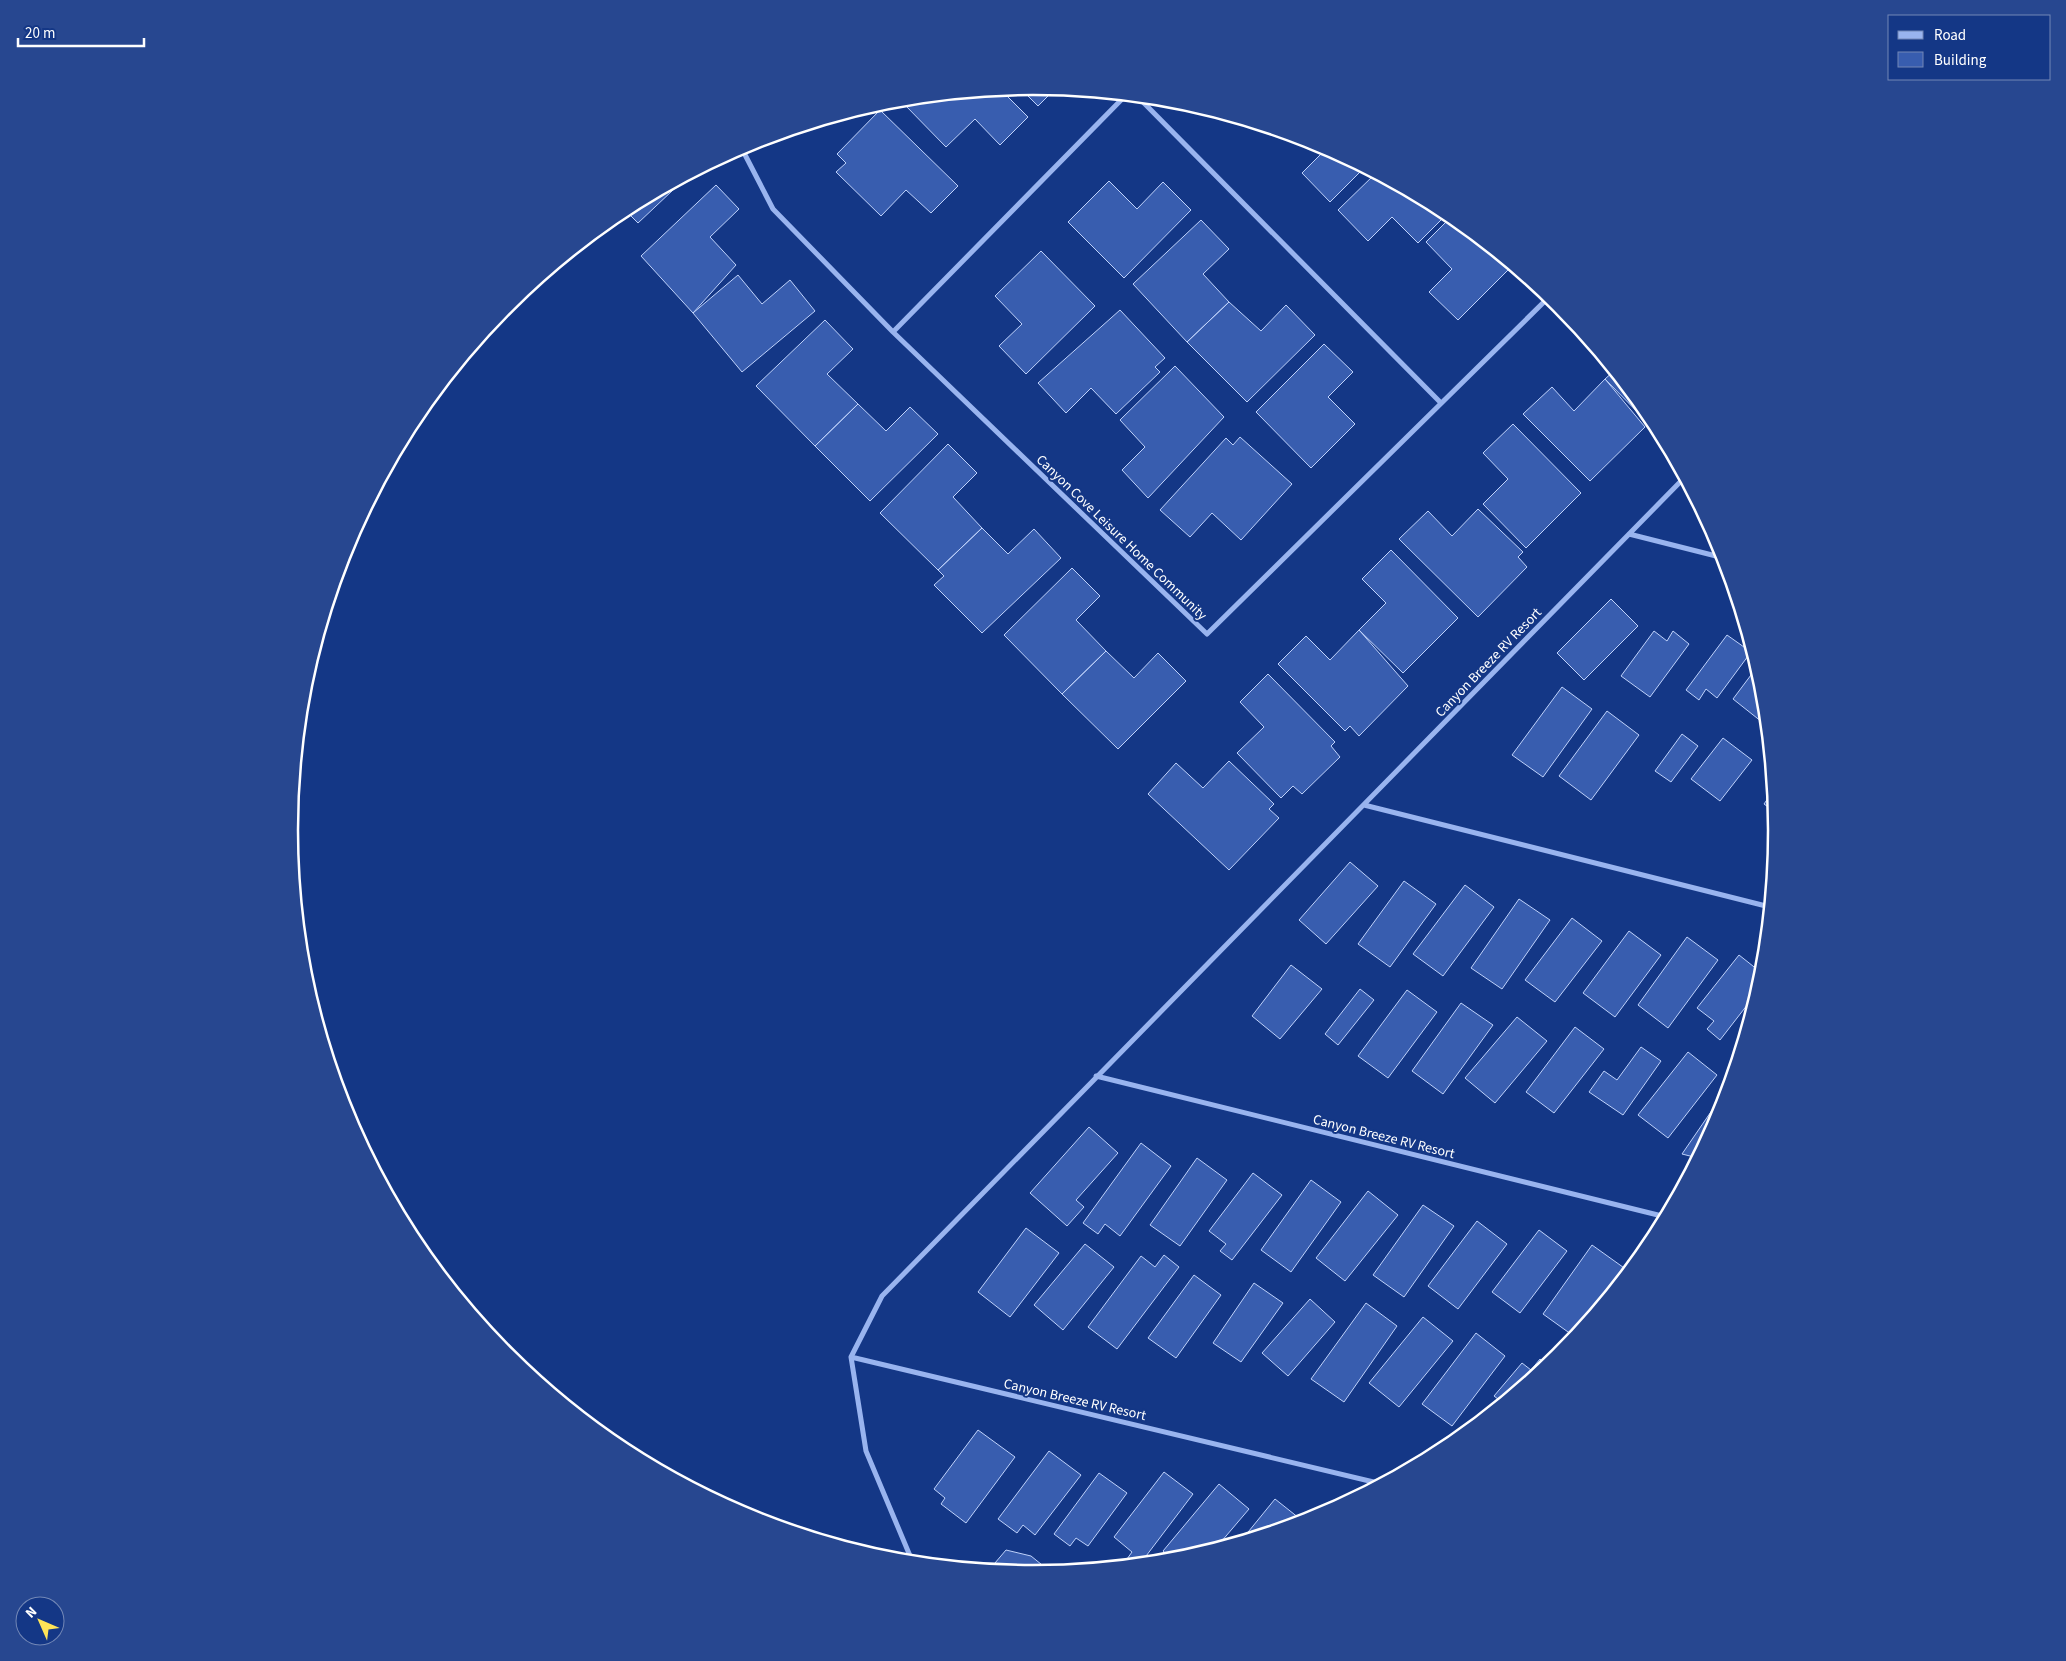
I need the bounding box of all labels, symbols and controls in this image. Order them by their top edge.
scale bar [18,15,144,47]
legend [1888,15,2051,80]
text: 20 m [25,23,55,44]
text: Road [1934,25,1966,46]
text: Building [1934,50,1987,71]
street label: Canyon Cove Leisure Home Community [1031,450,1212,625]
street label: Canyon Breeze RV Resort [1431,603,1547,722]
street label: Canyon Breeze RV Resort [1311,1110,1457,1164]
street label: Canyon Breeze RV Resort [1002,1374,1148,1426]
north arrow [15,1596,65,1646]
text: N [21,1602,42,1623]

